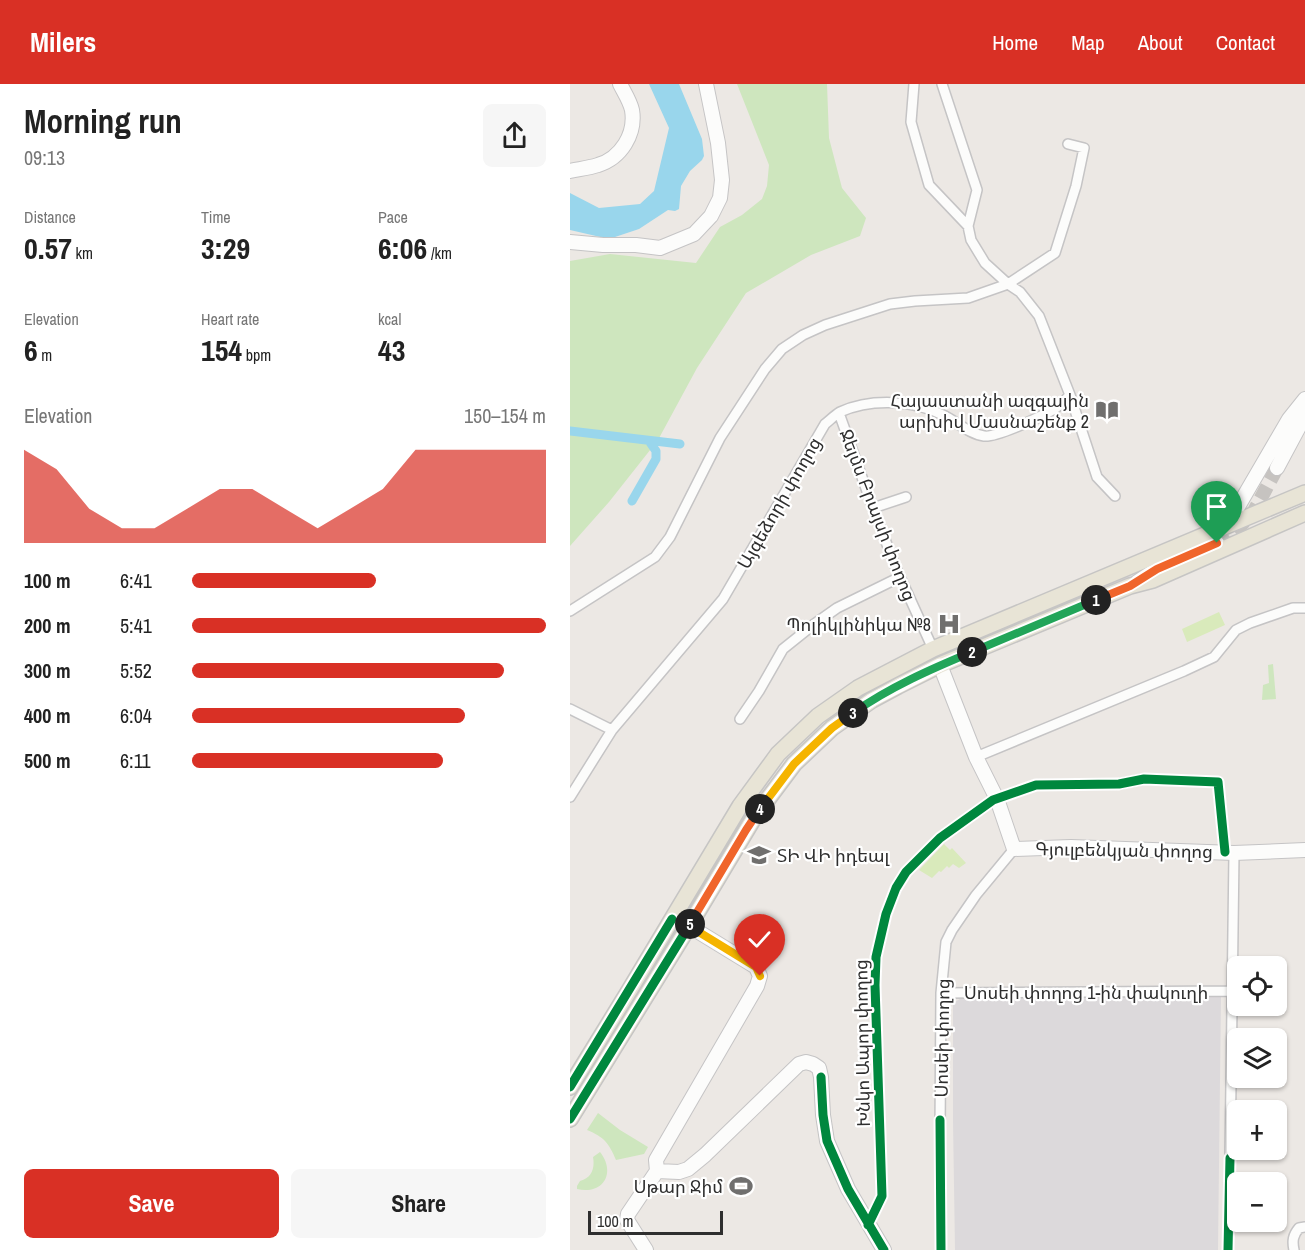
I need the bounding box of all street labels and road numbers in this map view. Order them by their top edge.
street label: Ջեյմս Բրայսի փողոց [834,425,922,605]
street label: Այգեձորի փողոց [731,432,827,574]
street label: Գյուլբենկյան փողոց [1035,836,1213,864]
street label: Խնկո Ապոր փողոց [848,959,876,1127]
street label: Սոսեի փողոց [928,978,956,1098]
street label: Սոսեի փողոց 1-ին փակուղի [964,980,1208,1005]

